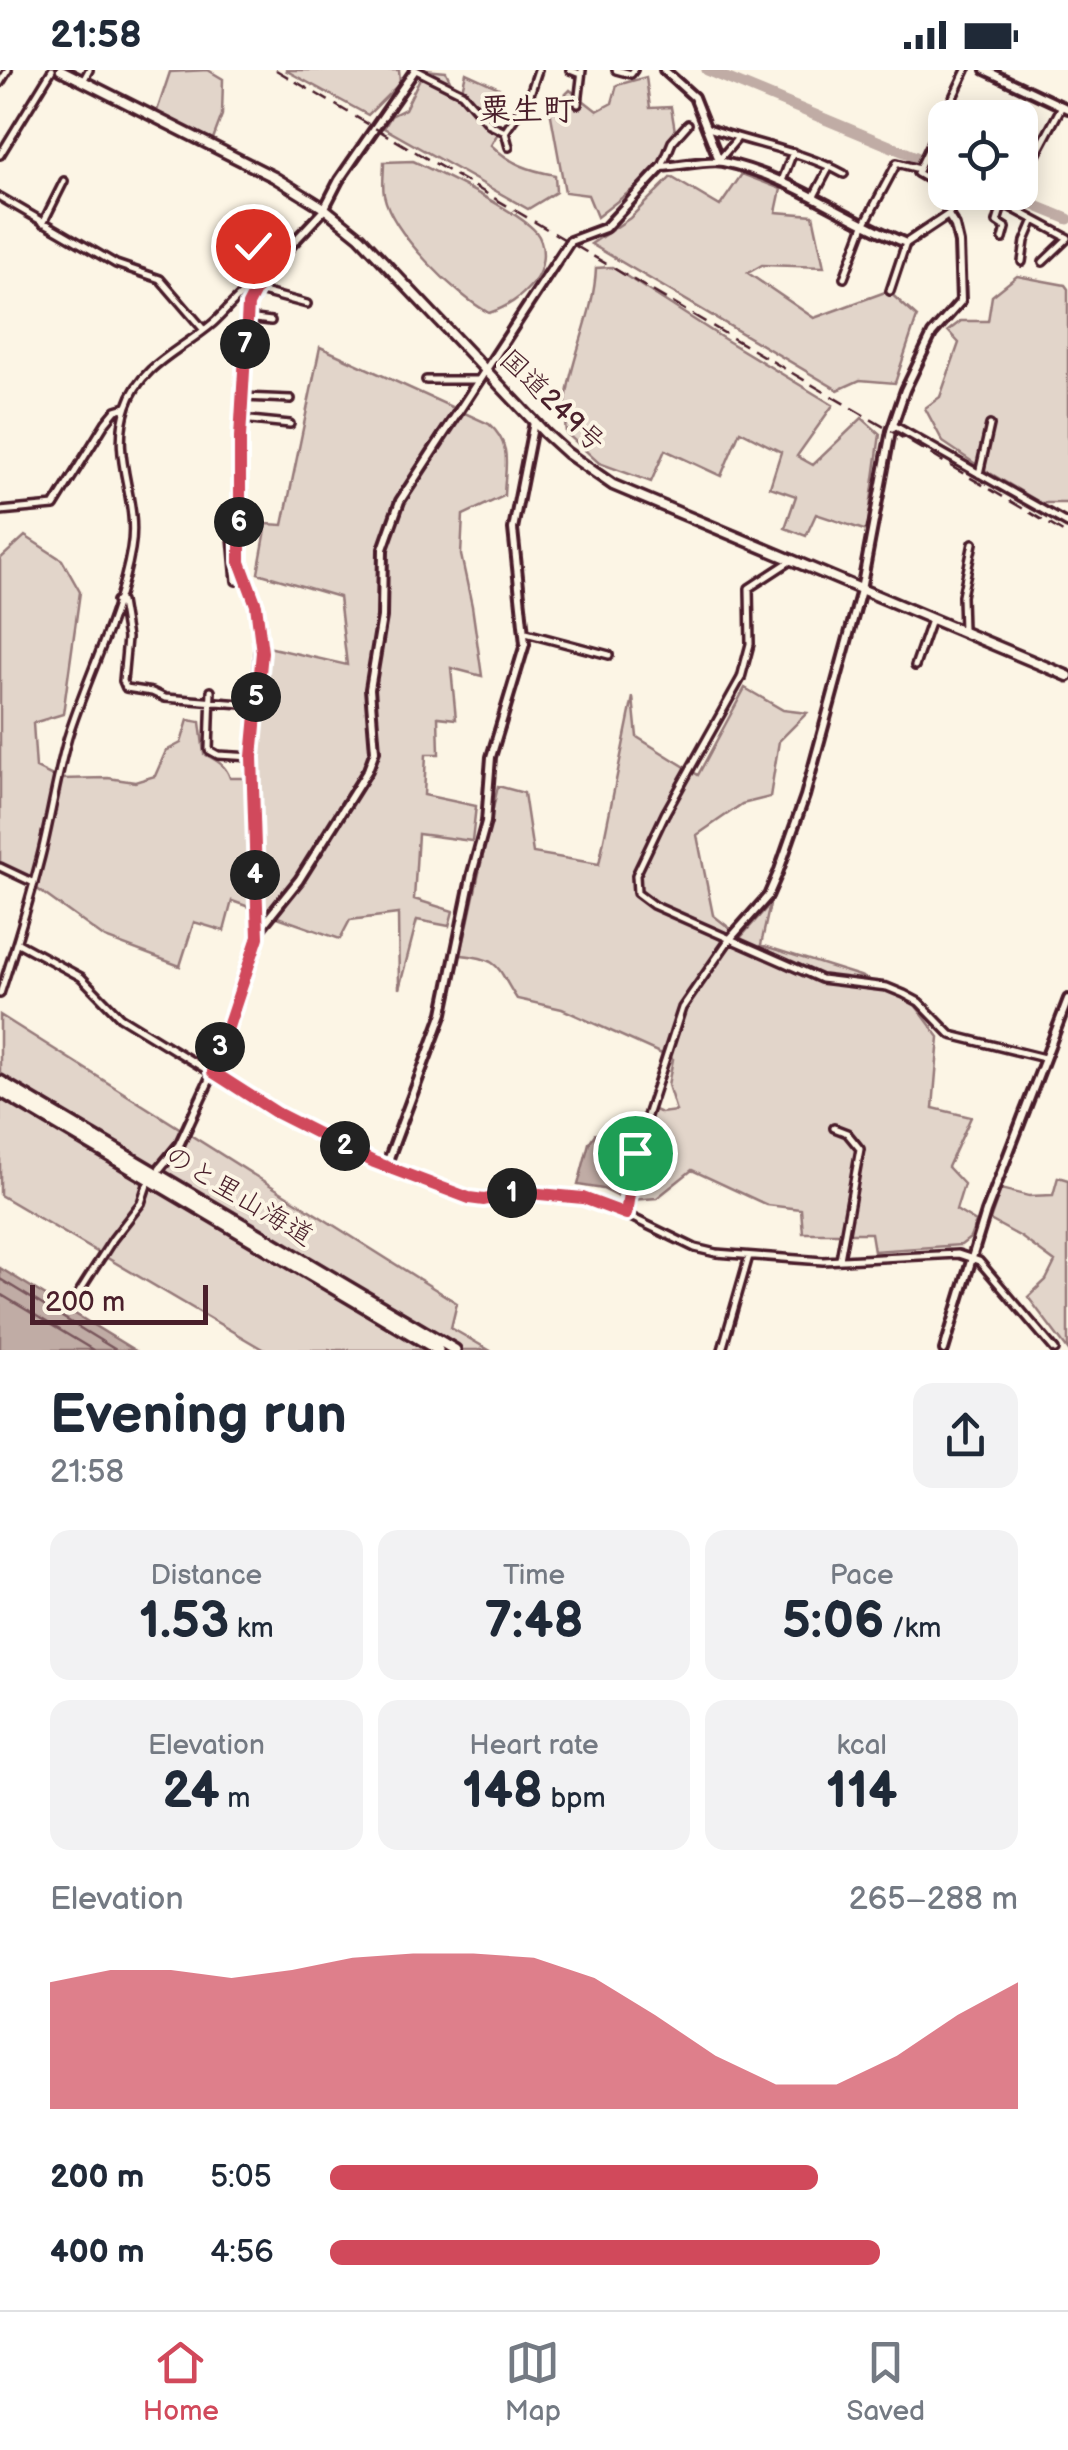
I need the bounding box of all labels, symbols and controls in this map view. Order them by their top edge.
text: 21:58 [50,13,142,58]
district label: 粟生町 [479,91,575,130]
map controls [928,100,1038,210]
button: locate [928,100,1038,210]
pin [211,204,296,289]
icon: check [226,219,281,274]
pin: 7 [220,319,270,369]
text: 7 [237,327,253,360]
street label: 国道249号 [493,343,611,459]
pin: 6 [214,497,264,547]
text: 6 [231,505,247,538]
pin: 5 [231,672,281,722]
text: 5 [248,680,264,713]
pin: 4 [230,850,280,900]
text: 4 [247,858,263,891]
pin: 3 [195,1022,245,1072]
text: 3 [212,1030,228,1063]
pin [593,1111,678,1196]
pin: 2 [320,1121,370,1171]
icon: arrive [608,1126,663,1181]
text: 2 [337,1129,353,1162]
street label: のと里山海道 [158,1139,320,1253]
pin: 1 [487,1168,537,1218]
text: 1 [506,1176,518,1209]
scale bar [30,1280,208,1324]
text: 200 m [45,1286,125,1319]
text: Evening run [50,1382,347,1449]
button: share [913,1383,1018,1488]
text: 21:58 [50,1453,124,1492]
text: Distance [150,1559,262,1592]
text: Time [503,1559,565,1592]
text: Pace [830,1559,894,1592]
text: 1.53 [139,1592,229,1652]
text: 7:48 [484,1592,584,1652]
text: 5:06 [782,1592,884,1652]
text: km [229,1612,274,1645]
text: /km [884,1612,941,1645]
text: Elevation [148,1729,265,1762]
text: Heart rate [469,1729,599,1762]
text: kcal [837,1729,887,1762]
text: 24 [162,1762,220,1822]
text: 148 [462,1762,543,1822]
text: 114 [826,1762,897,1822]
text: m [220,1782,250,1815]
text: bpm [543,1782,606,1815]
text: Elevation [50,1880,183,1919]
text: 265–288 m [849,1880,1018,1919]
text: 200 m [50,2158,144,2197]
text: 5:05 [210,2158,272,2197]
text: 400 m [50,2233,145,2272]
text: 4:56 [210,2233,274,2272]
tab: Home [143,2335,219,2428]
tab: Map [505,2335,561,2428]
tab: Saved [847,2335,925,2428]

